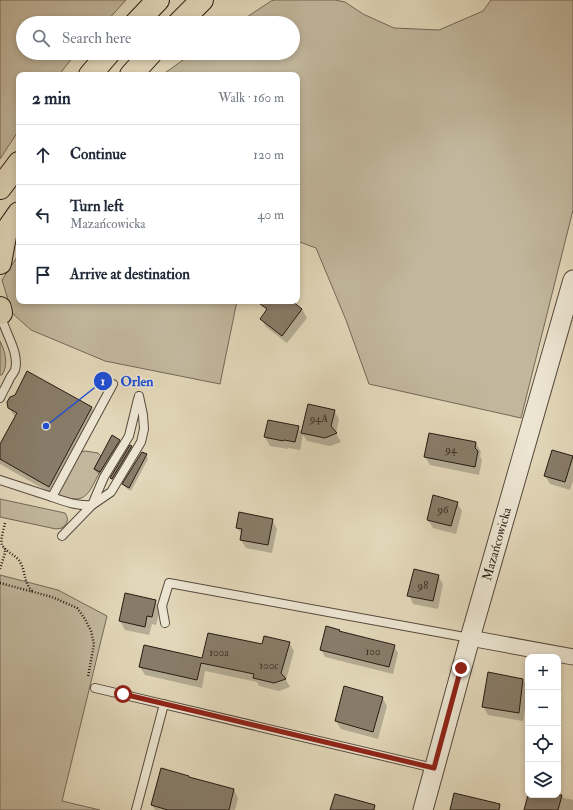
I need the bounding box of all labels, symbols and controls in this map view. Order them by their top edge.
search box [16,16,300,60]
icon: search [30,27,52,49]
text: Search here [62,29,131,48]
text: 2 min [32,88,71,109]
text: Walk · 160 m [218,90,284,106]
icon: ahead [32,144,54,166]
text: Continue [70,145,126,164]
text: 120 m [253,147,284,163]
text: Turn left [70,197,124,216]
icon: left [32,204,54,226]
text: 40 m [258,207,284,223]
text: Mazańcowicka [70,216,146,232]
icon: arrive [32,264,54,286]
text: Arrive at destination [70,265,190,284]
callout: Orlen [93,368,162,394]
text: Orlen [120,373,154,390]
text: 1 [101,374,105,389]
house number: 94A [309,412,328,425]
house number: 94 [444,443,458,456]
house number: 96 [436,503,450,516]
street label: Mazańcowicka [479,505,515,583]
house number: 98 [417,579,428,592]
house number: 100 [365,645,381,658]
house number: 100a [209,646,229,659]
map controls [525,654,561,798]
button: + [525,654,561,690]
house number: 100c [259,659,279,672]
route end [452,659,470,677]
route start [114,685,132,703]
button: − [525,690,561,726]
button: locate [525,726,561,762]
button: layers [525,762,561,798]

